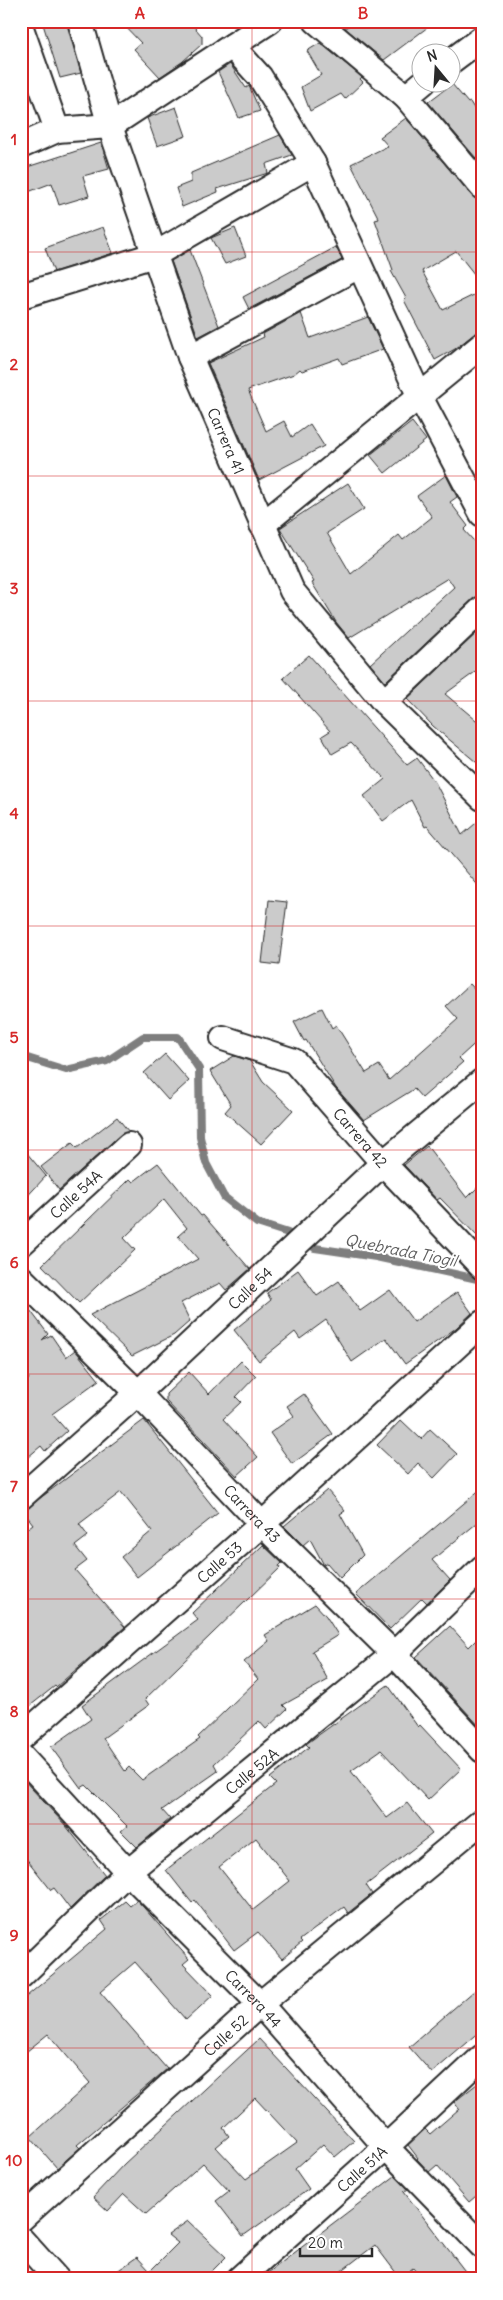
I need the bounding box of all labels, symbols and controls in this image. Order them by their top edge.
text: A [135,3,145,23]
text: B [358,3,369,23]
north arrow [410,42,460,92]
text: N [425,46,439,66]
text: 1 [11,129,17,149]
text: 2 [10,354,19,374]
street label: Carrera 41 [204,404,249,477]
text: 3 [9,578,19,598]
text: 4 [9,803,19,823]
text: 5 [9,1027,19,1047]
street label: Carrera 42 [329,1104,392,1171]
street label: Calle 54A [46,1165,106,1223]
water label: Quebrada Tiogil [343,1229,461,1271]
text: 6 [9,1252,19,1272]
street label: Calle 54 [224,1262,276,1313]
text: 7 [10,1476,18,1496]
street label: Carrera 43 [220,1480,285,1546]
street label: Calle 53 [193,1537,246,1587]
text: 8 [9,1701,19,1721]
street label: Calle 52A [221,1743,282,1798]
text: 9 [9,1925,19,1945]
street label: Carrera 44 [221,1965,286,2032]
street label: Calle 52 [199,2010,252,2060]
street label: Calle 51A [333,2141,391,2196]
text: 10 [6,2150,22,2170]
scale bar [300,2225,373,2257]
text: 20 m [308,2233,343,2252]

